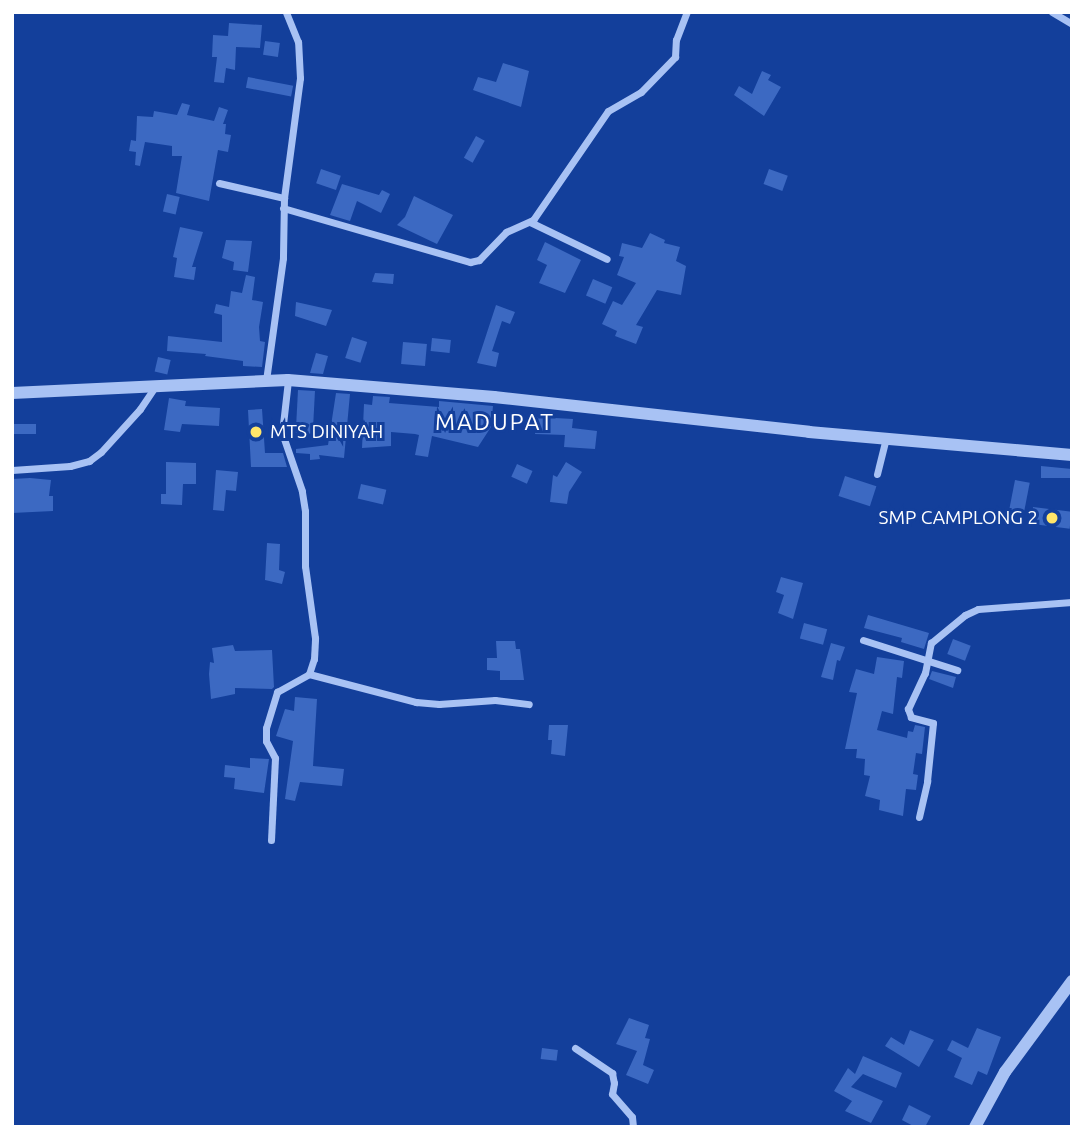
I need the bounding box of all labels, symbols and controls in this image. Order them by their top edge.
district label: MADUPAT [436,408,554,436]
place label: MTS DINIYAH [270,421,383,443]
marker: MTS DINIYAH [248,424,264,440]
place label: SMP CAMPLONG 2 [878,507,1038,529]
marker: SMP CAMPLONG 2 [1044,510,1060,526]

